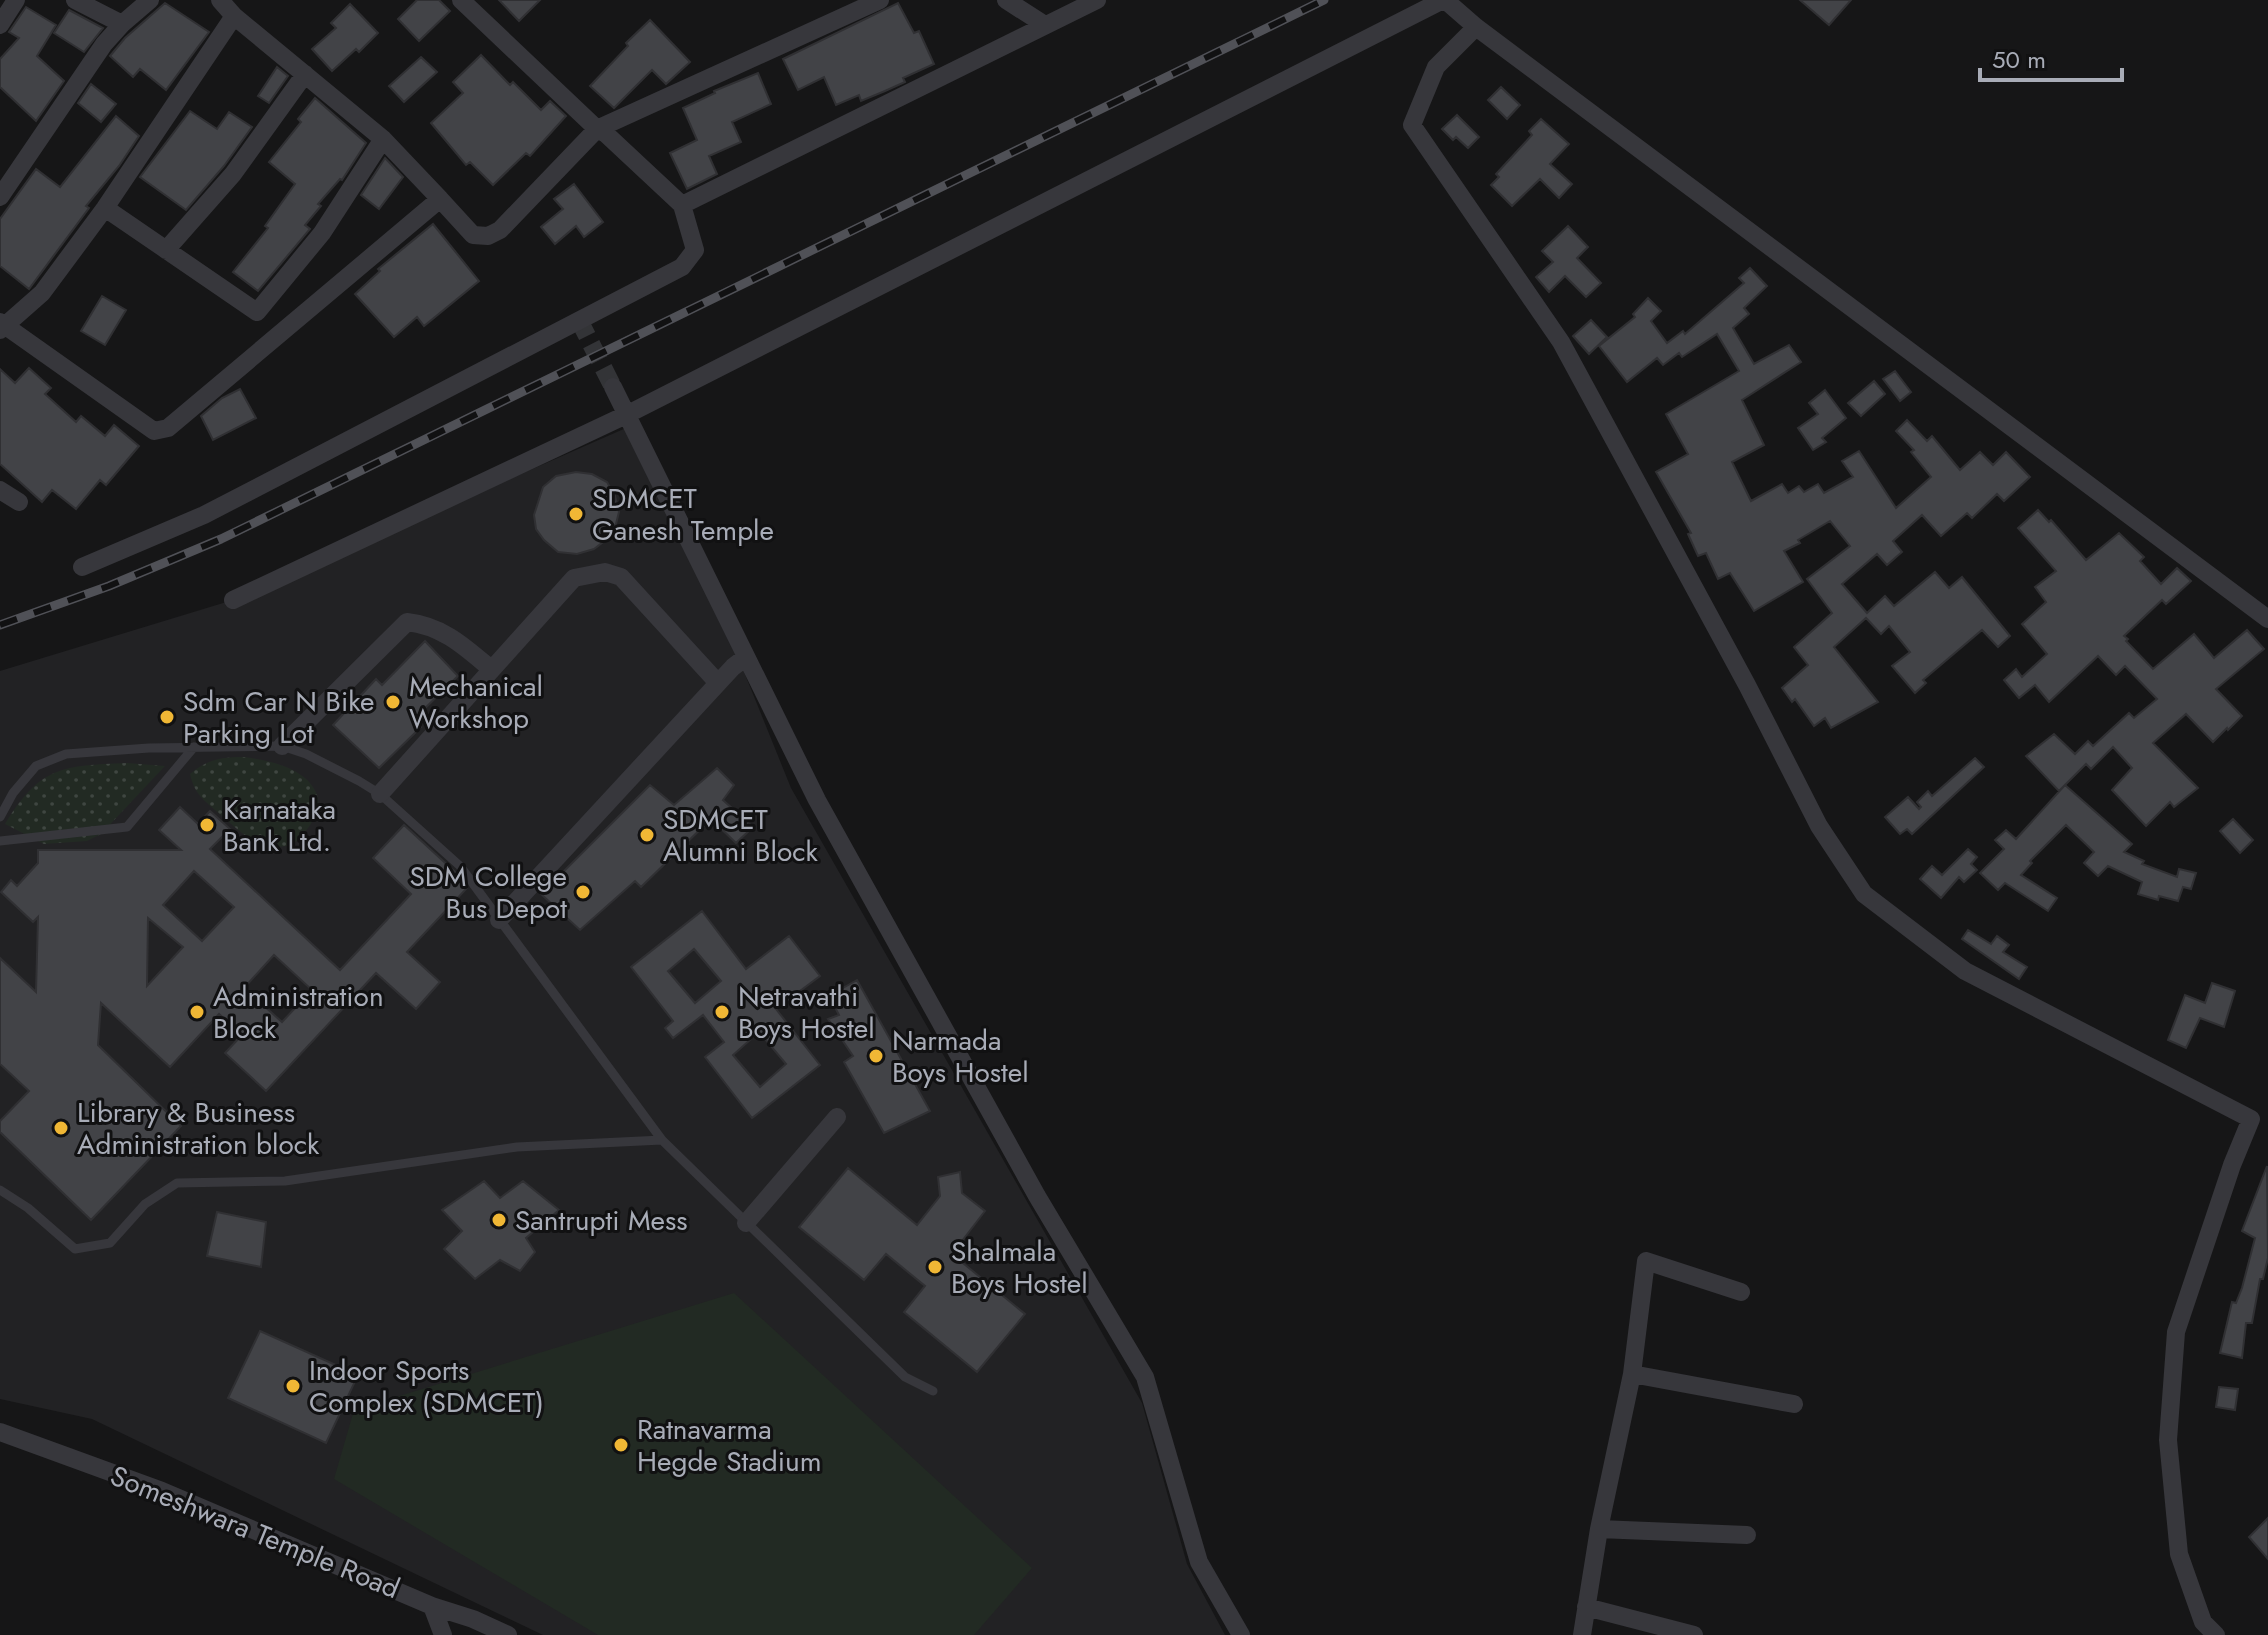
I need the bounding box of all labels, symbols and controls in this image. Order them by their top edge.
scale bar [1980,32,2122,82]
text: 50 m [1992,42,2046,77]
place label: SDMCET Ganesh Temple [592,478,774,551]
marker: SDMCET Ganesh Temple [567,505,585,523]
place label: Mechanical Workshop [409,666,543,739]
place label: Sdm Car N Bike Parking Lot [183,681,375,754]
marker: Mechanical Workshop [384,693,402,711]
marker: Sdm Car N Bike Parking Lot [158,708,176,726]
place label: Karnataka Bank Ltd. [223,789,336,862]
place label: SDMCET Alumni Block [663,799,819,872]
marker: Karnataka Bank Ltd. [198,816,216,834]
marker: SDMCET Alumni Block [638,826,656,844]
place label: SDM College Bus Depot [409,856,567,929]
marker: SDM College Bus Depot [574,883,592,901]
place label: Administration Block [213,976,384,1049]
place label: Netravathi Boys Hostel [738,976,875,1049]
marker: Administration Block [188,1003,206,1021]
marker: Netravathi Boys Hostel [713,1003,731,1021]
place label: Narmada Boys Hostel [892,1020,1029,1093]
marker: Narmada Boys Hostel [867,1047,885,1065]
place label: Library & Business Administration block [77,1092,320,1165]
marker: Library & Business Administration block [52,1119,70,1137]
place label: Santrupti Mess [515,1200,688,1241]
marker: Santrupti Mess [490,1211,508,1229]
place label: Shalmala Boys Hostel [951,1231,1088,1304]
marker: Shalmala Boys Hostel [926,1258,944,1276]
place label: Indoor Sports Complex (SDMCET) [309,1350,544,1423]
marker: Indoor Sports Complex (SDMCET) [284,1377,302,1395]
place label: Ratnavarma Hegde Stadium [637,1409,822,1482]
marker: Ratnavarma Hegde Stadium [612,1436,630,1454]
street label: Someshwara Temple Road [104,1455,406,1609]

